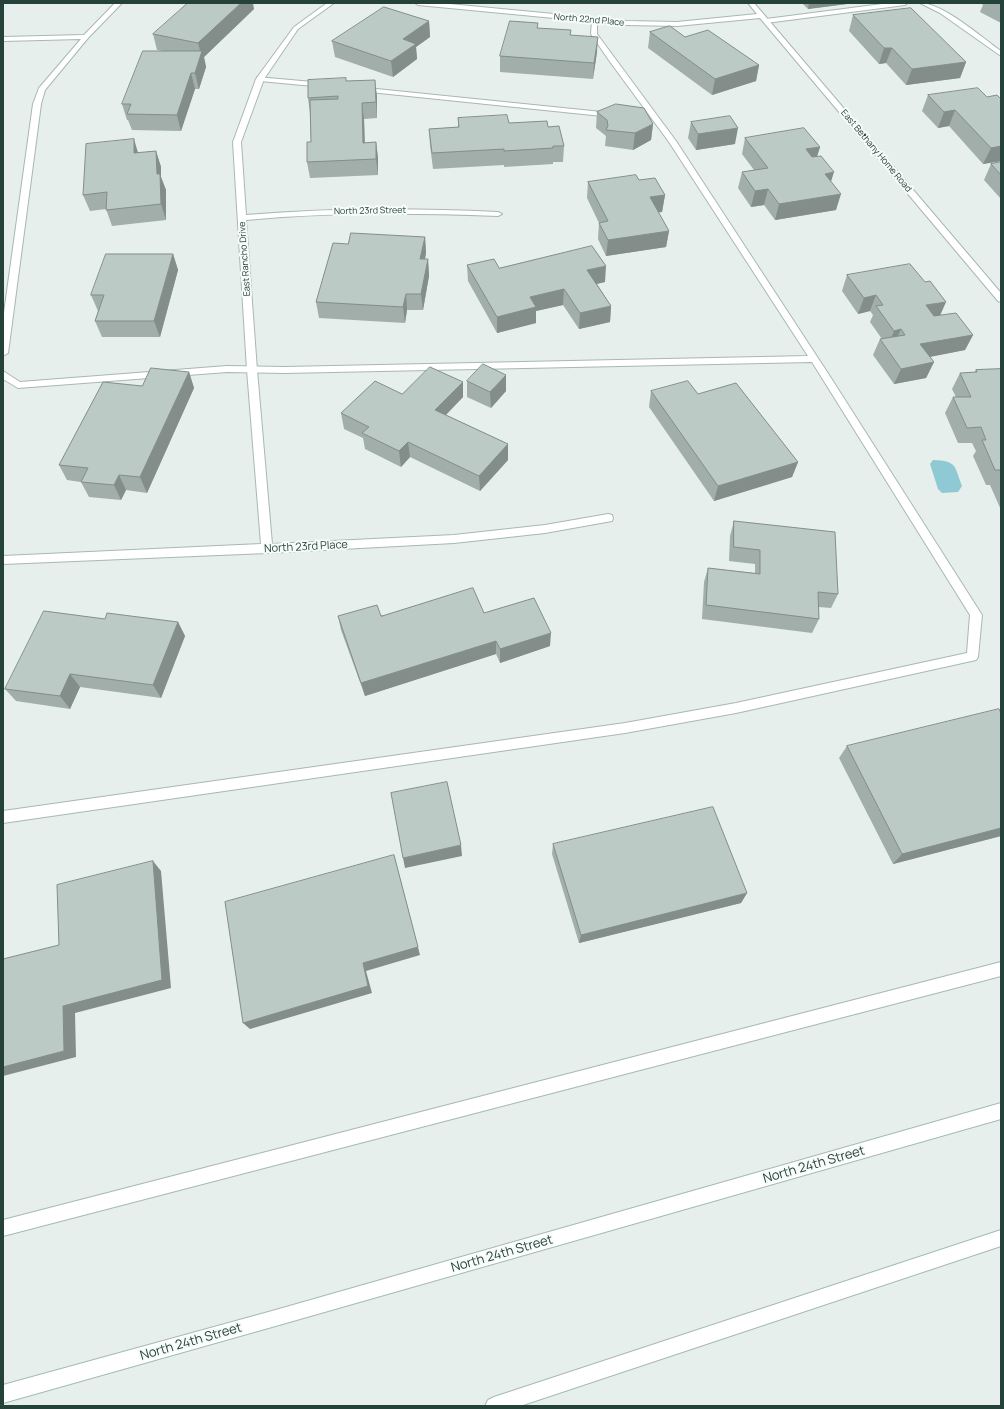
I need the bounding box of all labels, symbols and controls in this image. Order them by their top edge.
street label: North 22nd Place [553,12,625,28]
street label: East Bethany Home Road [838,108,914,194]
street label: North 23rd Street [334,205,406,217]
street label: East Rancho Drive [237,221,253,297]
street label: North 23rd Place [264,538,348,556]
street label: North 24th Street [761,1143,867,1187]
street label: North 24th Street [449,1232,555,1276]
street label: North 24th Street [138,1320,244,1364]

